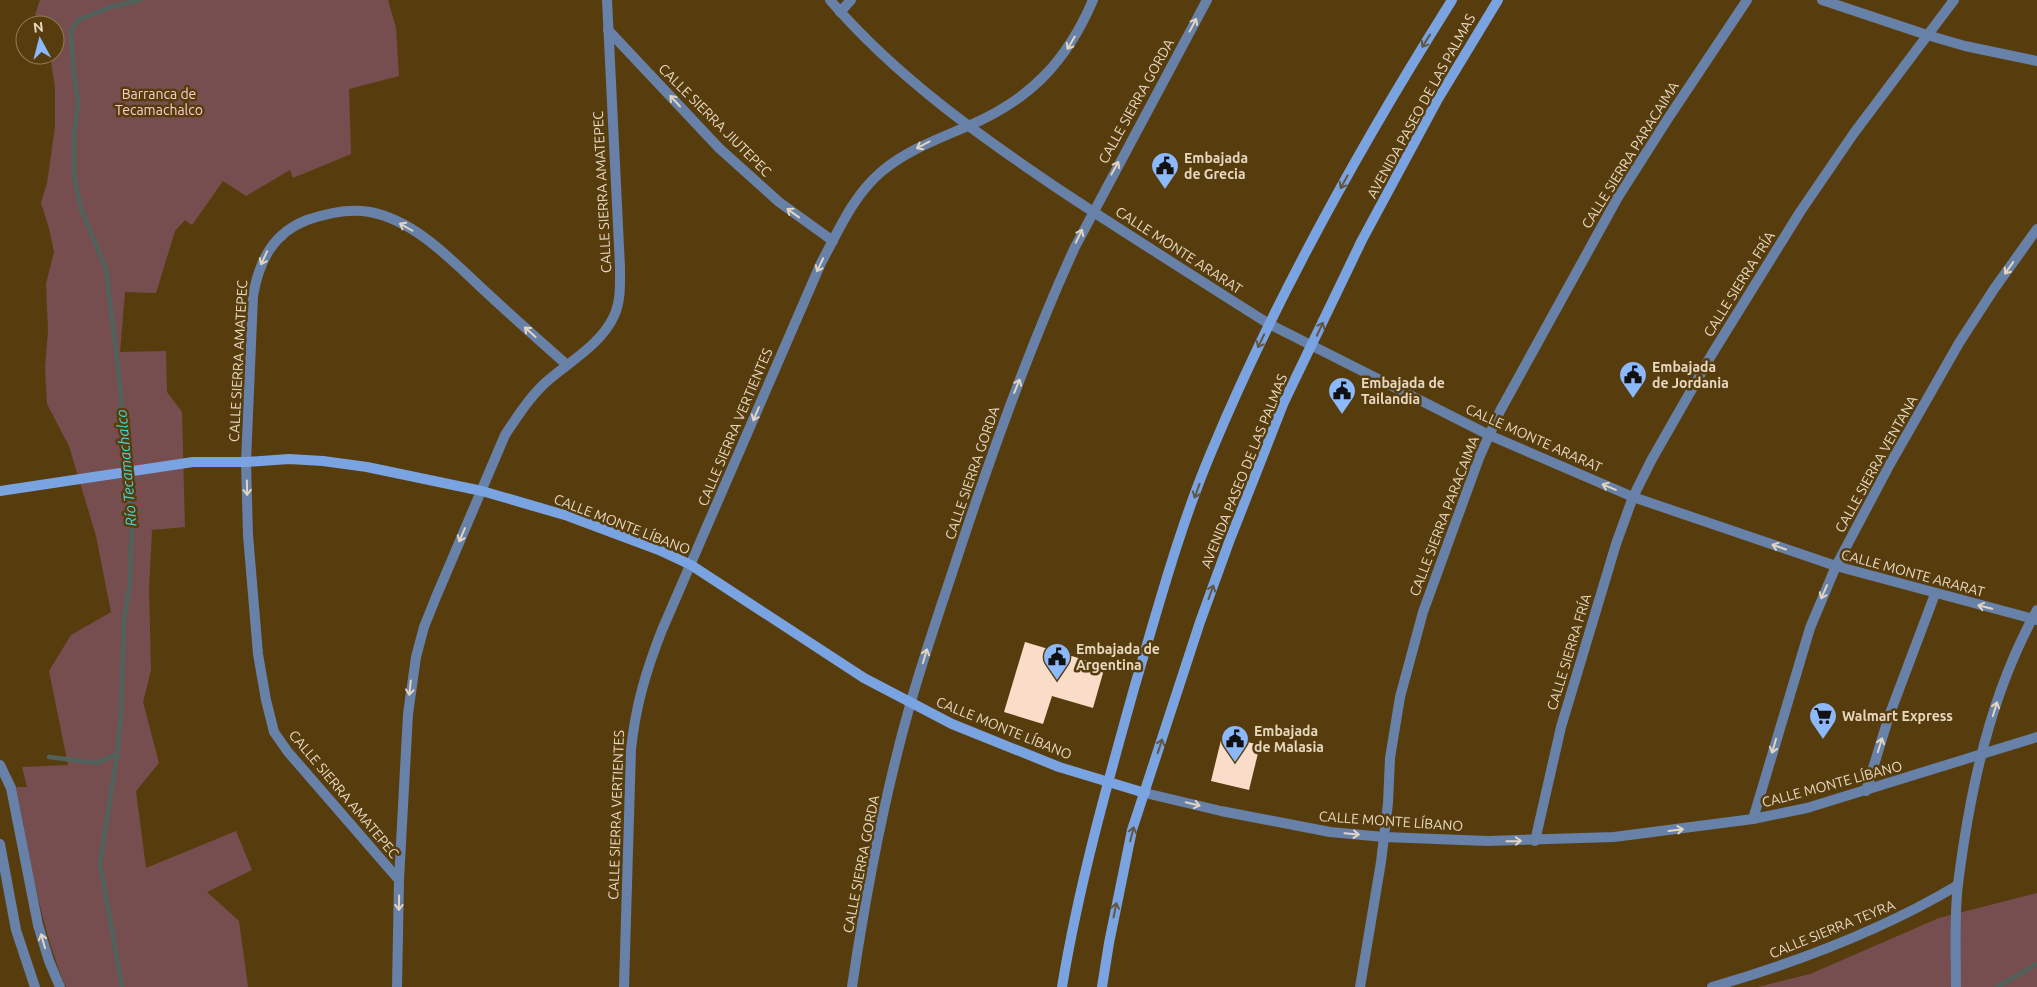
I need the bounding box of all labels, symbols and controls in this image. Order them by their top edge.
street label: AVENIDA PASEO DE LAS PALMAS [1364,11,1478,201]
north arrow [15,15,65,65]
one-way arrow [1188,18,1198,33]
text: N [32,19,45,36]
one-way arrow [1420,34,1430,48]
one-way arrow [1066,36,1076,51]
street label: CALLE SIERRA GORDA [1095,36,1177,166]
street label: CALLE SIERRA JIUTEPEC [655,60,775,180]
street label: CALLE SIERRA PARACAIMA [1578,79,1682,231]
park label: Barranca de Tecamachalco [115,86,203,118]
one-way arrow [669,95,681,108]
street label: CALLE SIERRA AMATEPEC [590,110,614,273]
one-way arrow [916,141,931,150]
place label: Embajada de Grecia [1184,150,1248,182]
public building icon: Embajada de Grecia [1150,151,1180,190]
one-way arrow [1110,161,1120,176]
one-way arrow [1339,174,1349,189]
street label: CALLE MONTE ARARAT [1113,203,1245,297]
one-way arrow [786,208,800,218]
one-way arrow [400,221,414,231]
street label: CALLE SIERRA FRÍA [1699,228,1778,340]
one-way arrow [1075,229,1085,244]
one-way arrow [259,250,268,265]
one-way arrow [815,257,825,272]
one-way arrow [2004,261,2014,275]
street label: CALLE SIERRA AMATEPEC [226,279,250,442]
one-way arrow [1316,322,1325,337]
one-way arrow [523,326,536,338]
one-way arrow [1256,333,1265,348]
street label: CALLE SIERRA VERTIENTES [694,346,776,508]
place label: Embajada de Jordania [1652,359,1729,391]
public building icon: Embajada de Jordania [1618,360,1648,399]
street label: AVENIDA PASEO DE LAS PALMAS [1198,372,1290,570]
place label: Embajada de Tailandia [1361,375,1445,407]
public building icon: Embajada de Tailandia [1327,376,1357,415]
one-way arrow [1013,379,1022,395]
street label: CALLE SIERRA VENTANA [1832,393,1920,535]
street label: CALLE MONTE ARARAT [1463,401,1605,475]
street label: CALLE SIERRA GORDA [942,404,1002,542]
one-way arrow [750,406,760,421]
water label: Río Tecamachalco [112,409,140,527]
street label: CALLE SIERRA PARACAIMA [1406,434,1482,598]
one-way arrow [242,480,252,496]
one-way arrow [1602,481,1617,491]
one-way arrow [1192,482,1201,498]
street label: CALLE MONTE LÍBANO [552,490,693,557]
one-way arrow [457,527,467,542]
one-way arrow [1771,541,1787,551]
street label: CALLE MONTE ARARAT [1840,546,1987,600]
one-way arrow [1819,584,1829,599]
one-way arrow [1207,585,1216,600]
street label: CALLE SIERRA FRÍA [1543,591,1594,712]
one-way arrow [1978,601,1994,611]
place label: Embajada de Argentina [1076,641,1160,673]
public building icon: Embajada de Argentina [1042,642,1072,681]
one-way arrow [921,648,931,664]
one-way arrow [405,680,415,696]
street label: CALLE MONTE LÍBANO [934,693,1075,763]
supermarket icon: Walmart Express [1808,701,1838,740]
one-way arrow [1990,701,2000,717]
place label: Walmart Express [1842,708,1953,724]
place label: Embajada de Malasia [1254,723,1324,755]
public building icon: Embajada de Malasia [1220,724,1250,763]
street label: CALLE SIERRA AMATEPEC [286,727,402,862]
street label: CALLE SIERRA VERTIENTES [605,730,627,900]
one-way arrow [1876,737,1886,753]
one-way arrow [1156,738,1166,754]
one-way arrow [1769,738,1779,754]
street label: CALLE MONTE LÍBANO [1760,757,1904,810]
street label: CALLE SIERRA GORDA [840,794,882,934]
one-way arrow [1184,800,1200,809]
street label: CALLE MONTE LÍBANO [1318,807,1464,834]
one-way arrow [1668,825,1684,835]
one-way arrow [1128,826,1137,842]
one-way arrow [1344,829,1360,839]
one-way arrow [1506,836,1522,846]
one-way arrow [394,895,403,911]
street label: CALLE SIERRA TEYRA [1767,896,1897,962]
one-way arrow [1111,902,1121,918]
one-way arrow [37,934,47,950]

